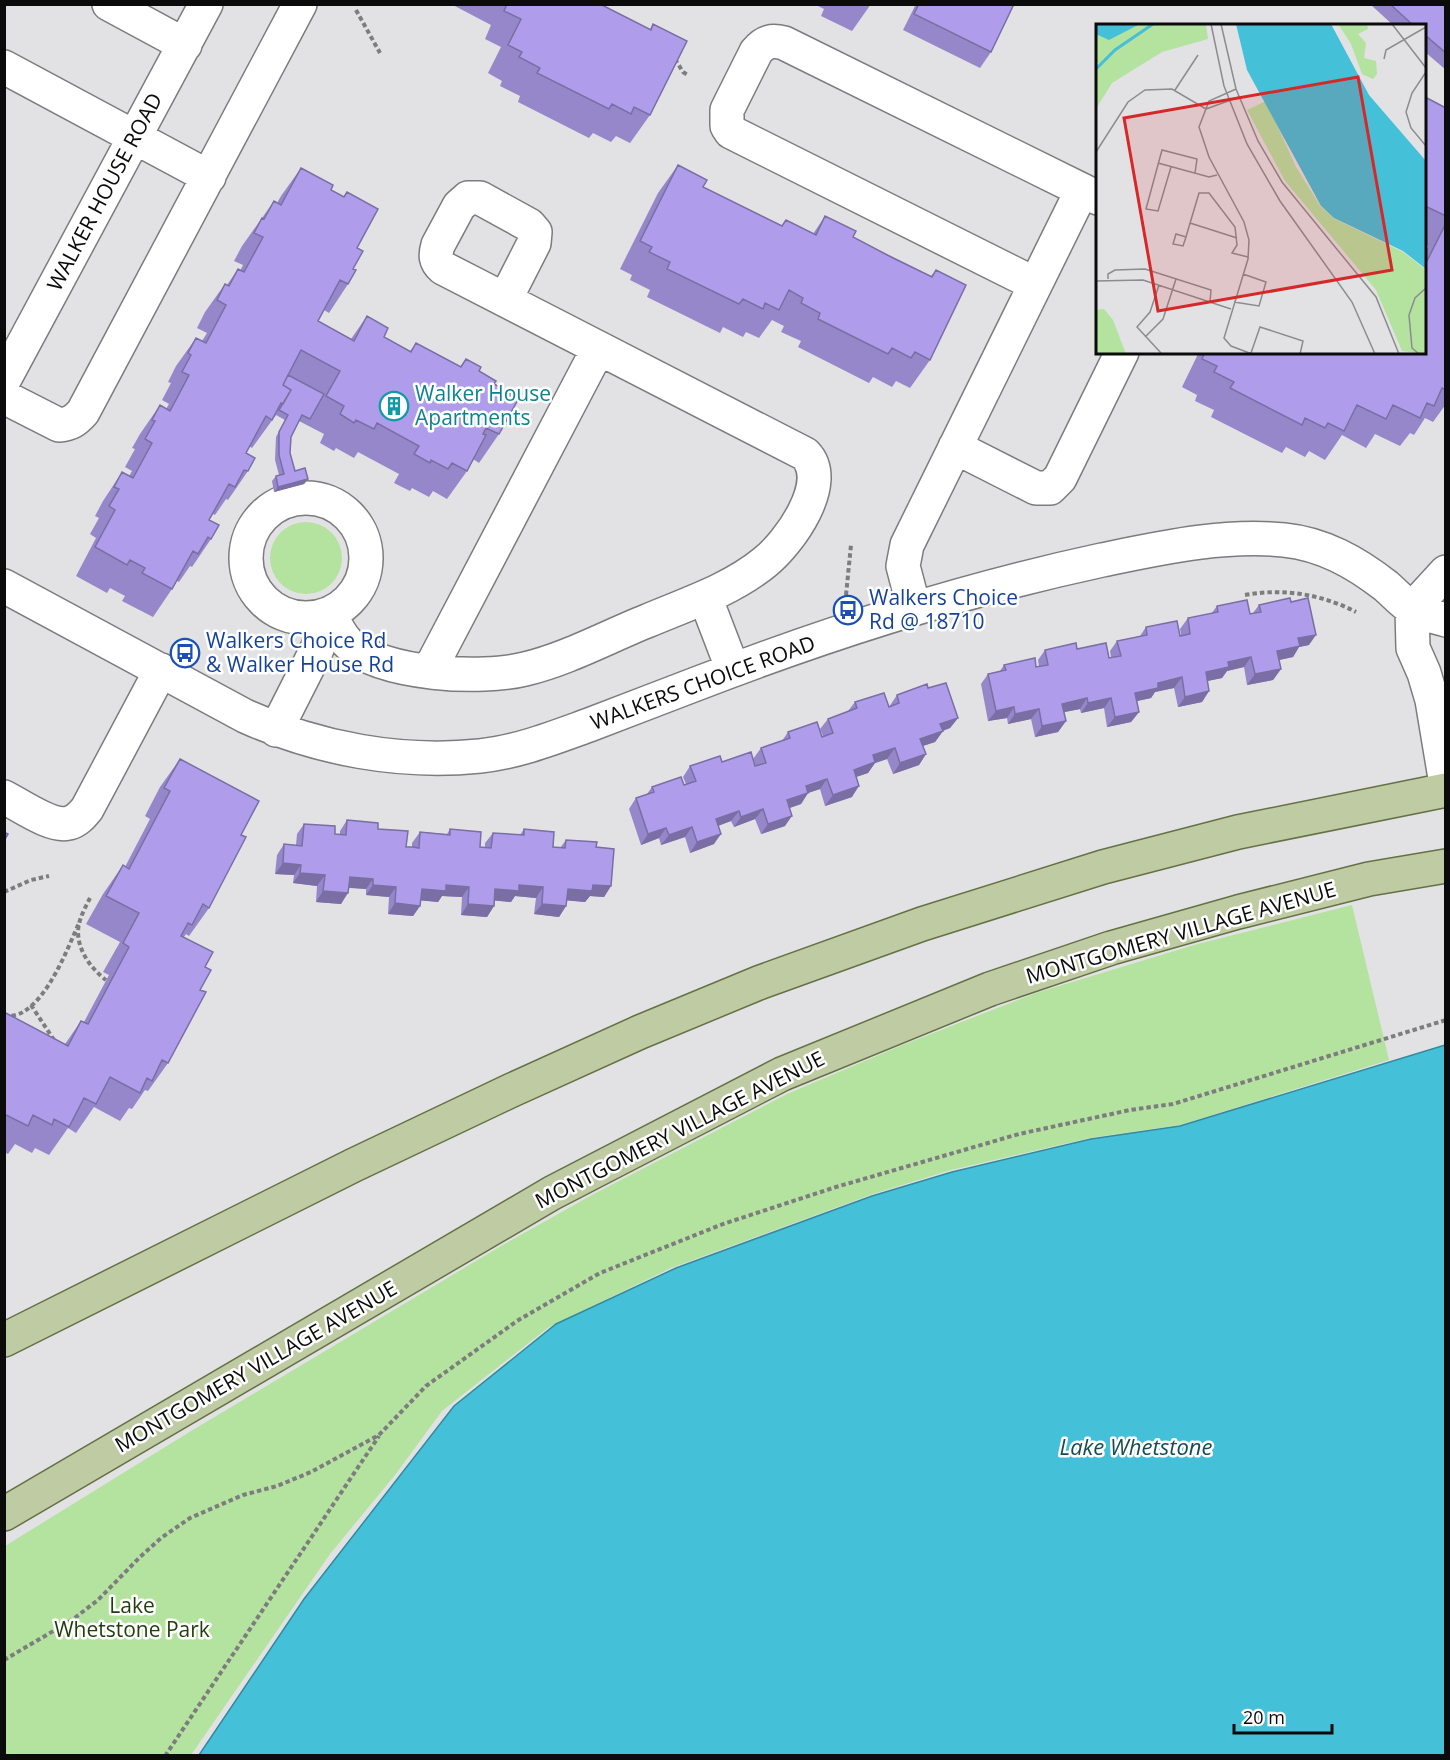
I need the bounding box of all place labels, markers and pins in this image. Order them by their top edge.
place label: Walker House Apartments [415,379,551,431]
building icon: Walker House Apartments [378,390,410,422]
place label: Walkers Choice Rd @ 18710 [869,583,1018,635]
bus stop icon: Walkers Choice Rd @ 18710 [832,594,864,626]
place label: Walkers Choice Rd & Walker House Rd [206,626,394,678]
bus stop icon: Walkers Choice Rd & Walker House Rd [169,637,201,669]

